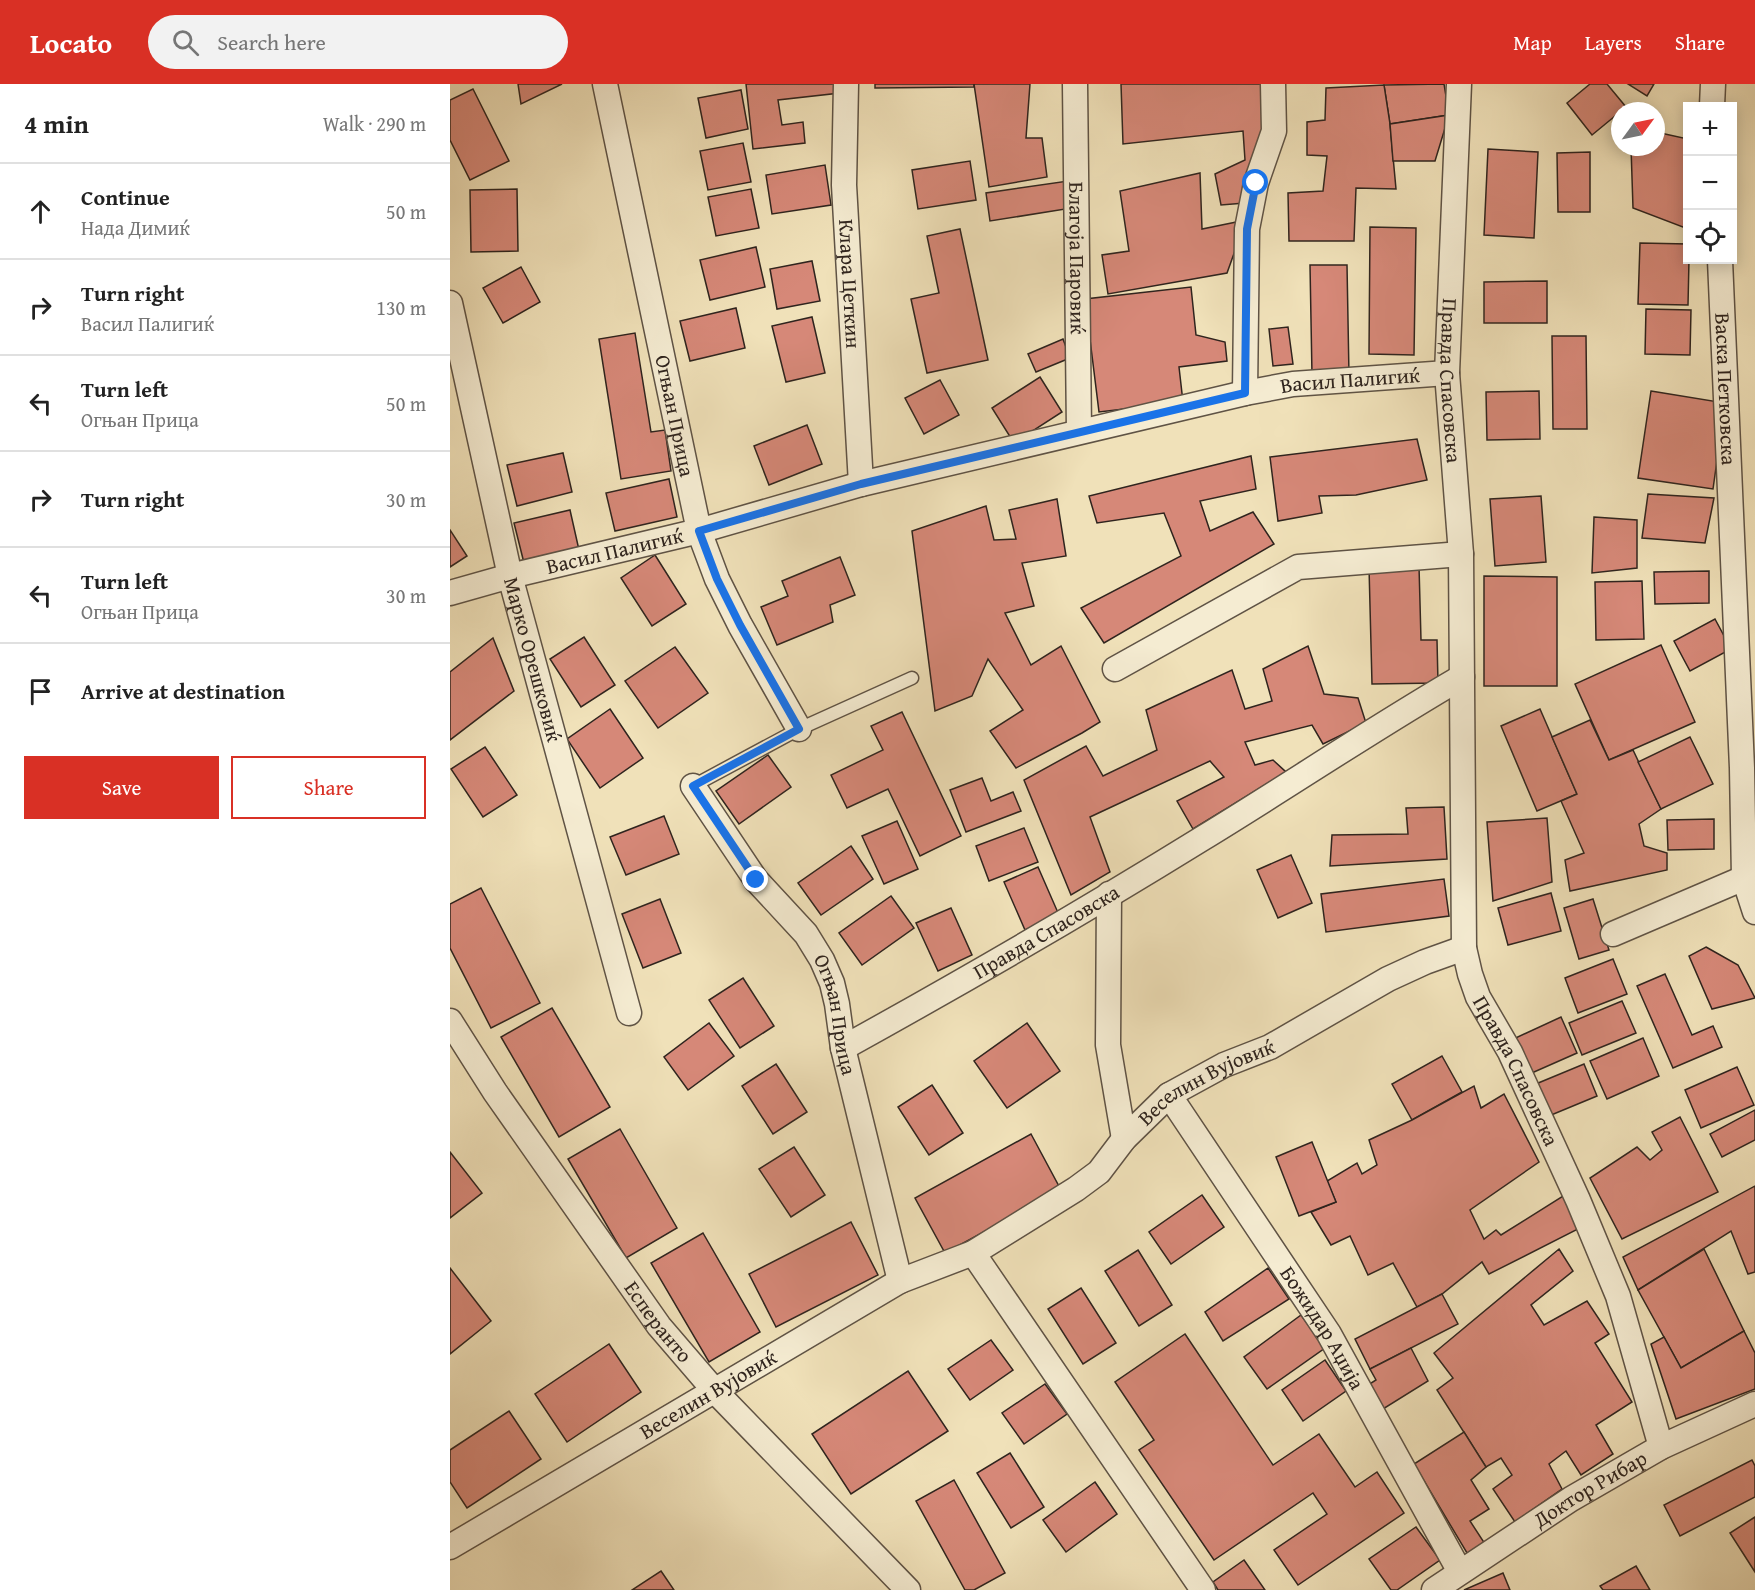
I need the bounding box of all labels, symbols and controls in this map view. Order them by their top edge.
search box [148,15,568,69]
text: Locato [30,22,112,63]
icon: search [169,26,202,59]
text: Search here [217,26,326,58]
text: Map [1513,27,1552,58]
text: Layers [1585,27,1642,58]
text: Share [1675,27,1725,58]
north arrow [1611,102,1665,156]
map controls [1683,102,1737,264]
button: + [1683,102,1737,156]
text: 4 min [24,104,89,143]
text: Walk · 290 m [323,109,426,138]
button: − [1683,156,1737,210]
route start [1242,169,1268,195]
text: Continue [81,181,170,213]
street label: Благоја Паровиќ [1061,181,1094,335]
icon: ahead [24,195,57,228]
text: 50 m [386,197,426,226]
button: locate [1683,210,1737,264]
text: Нада Димиќ [81,213,190,242]
street label: Клара Цеткин [831,218,869,349]
text: Turn right [81,277,184,309]
icon: right [24,291,57,324]
text: 130 m [376,293,426,322]
street label: Правда Спасовска [1432,298,1470,464]
text: Васил Палигиќ [81,309,214,338]
street label: Васка Петковска [1707,312,1745,466]
street label: Огњан Прица [647,352,703,479]
street label: Васил Палигиќ [1278,359,1421,401]
text: Turn left [81,373,168,405]
icon: left [24,387,57,420]
text: 50 m [386,389,426,418]
text: Огњан Прица [81,405,199,434]
icon: right [24,483,57,516]
text: Turn right [81,483,184,515]
text: 30 m [386,485,426,514]
street label: Васил Палигиќ [543,519,686,582]
text: Turn left [81,565,168,597]
street label: Марко Орешковиќ [496,573,570,745]
icon: left [24,579,57,612]
text: 30 m [386,581,426,610]
text: Огњан Прица [81,597,199,626]
icon: arrive [24,675,57,708]
text: Arrive at destination [81,675,285,707]
button: Save [24,756,219,819]
button: Share [231,756,426,819]
route end [742,866,768,892]
street label: Правда Спасовска [967,876,1125,987]
street label: Огњан Прица [806,949,865,1078]
street label: Правда Спасовска [1465,990,1567,1151]
street label: Веселин Вујовиќ [1130,1031,1279,1133]
street label: Божидар Аџија [1273,1260,1373,1395]
street label: Есперанто [617,1274,700,1369]
street label: Веселин Вујовиќ [634,1341,782,1447]
street label: Доктор Рибар [1526,1442,1653,1536]

